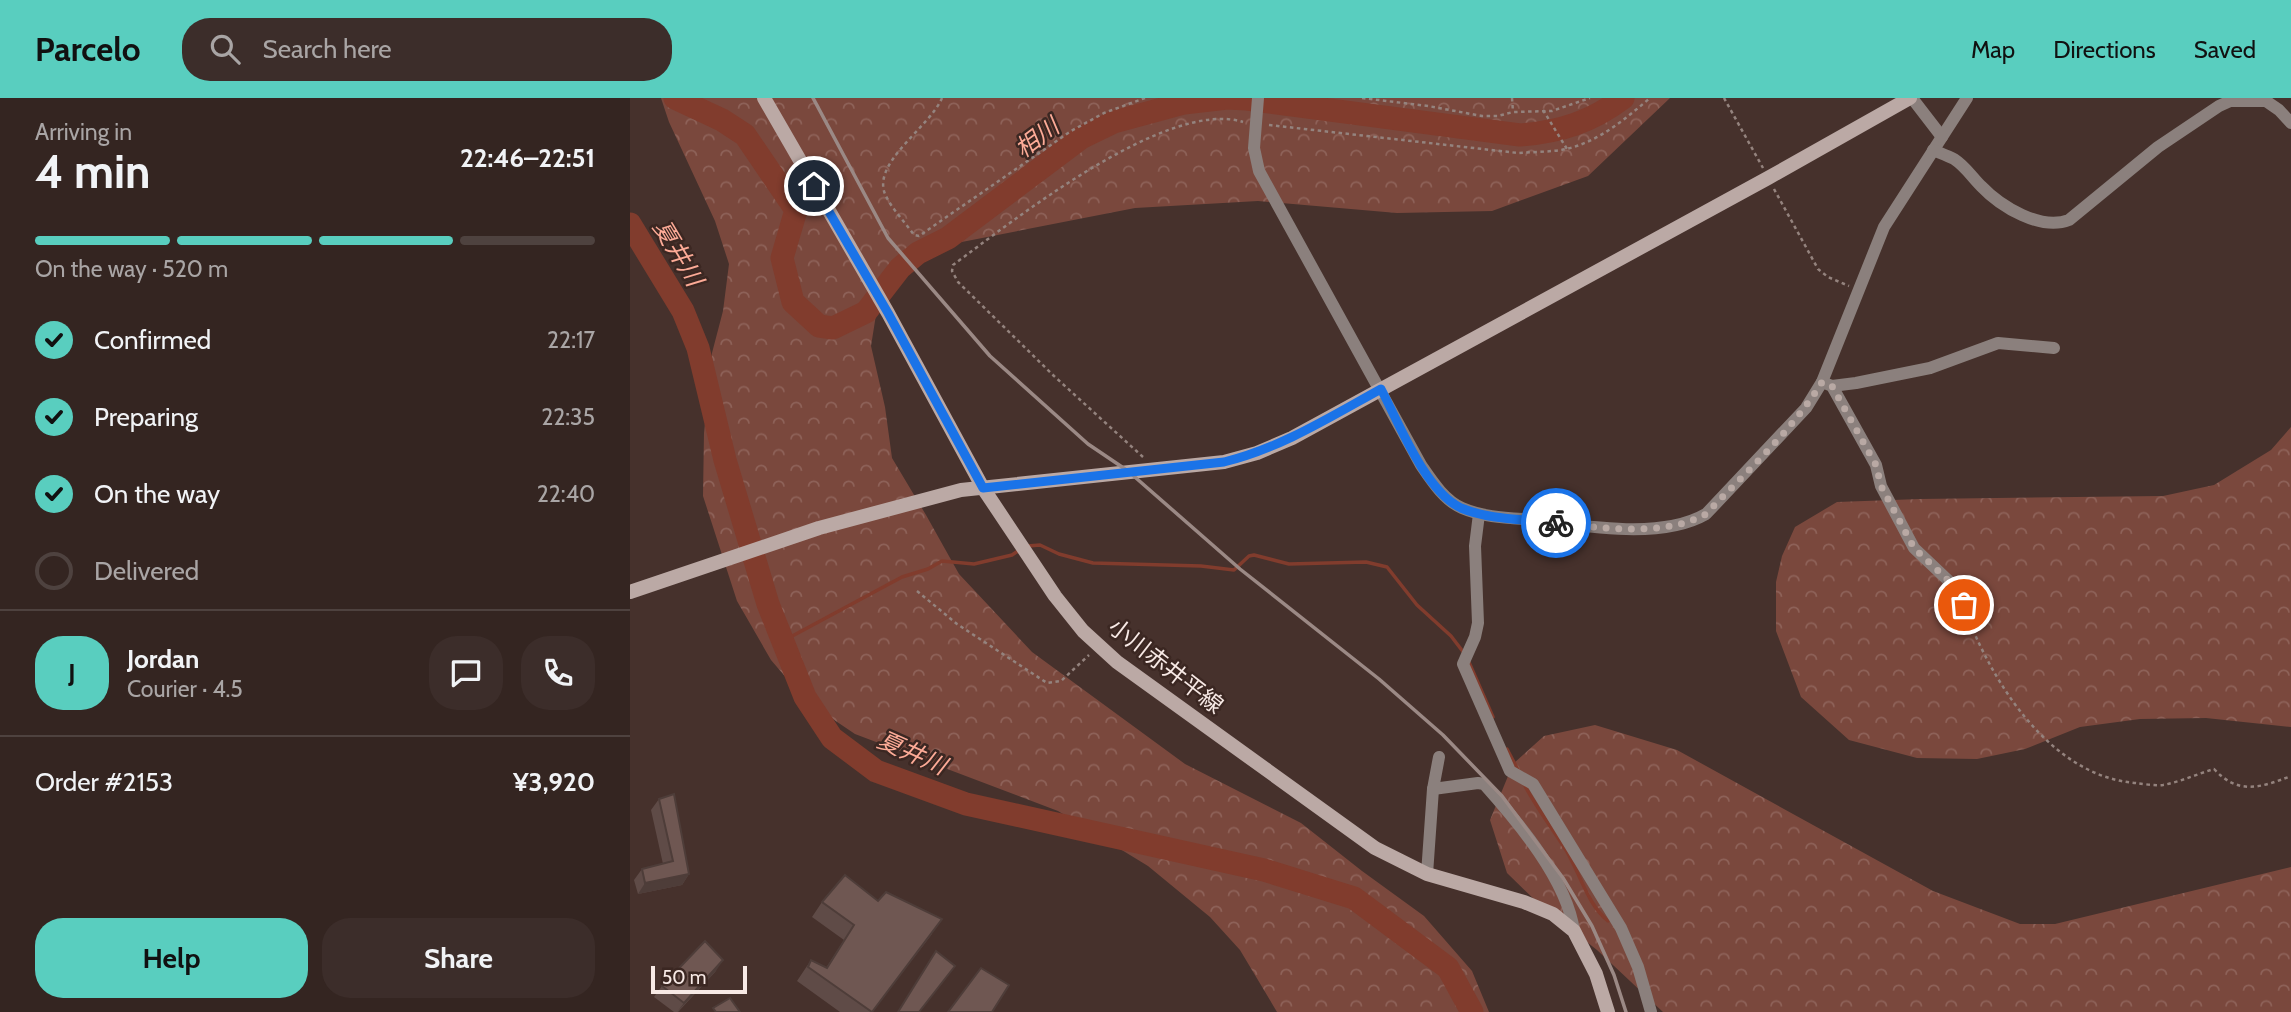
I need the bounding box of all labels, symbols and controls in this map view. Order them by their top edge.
search box [182,18,672,81]
text: Parcelo [35,29,140,69]
icon: search [206,30,244,68]
text: Search here [262,33,392,65]
text: Map [1971,35,2015,64]
text: Directions [2053,35,2156,64]
text: Saved [2194,35,2256,64]
water label: 相川 [1009,110,1067,164]
text: Arriving in [35,118,132,146]
text: 22:46–22:51 [460,142,595,174]
text: 4 min [35,144,150,200]
pin [784,156,844,216]
icon: home [795,167,833,205]
water label: 夏井川 [647,214,711,294]
text: On the way · 520 m [35,255,228,283]
icon: check [35,321,73,359]
text: Confirmed [94,324,211,356]
text: 22:17 [547,326,595,354]
icon: check [35,398,73,436]
text: Preparing [94,401,198,433]
text: 22:35 [541,403,595,431]
icon: check [35,475,73,513]
text: On the way [94,478,220,510]
text: 22:40 [537,480,595,508]
courier [1521,488,1591,558]
icon: bike [1537,504,1575,542]
text: Delivered [94,555,199,587]
pin [1934,575,1994,635]
icon: bag [1945,586,1983,624]
street label: 小川赤井平線 [1103,612,1229,720]
button: chat [429,636,503,710]
button: phone [521,636,595,710]
text: Jordan [127,643,199,675]
text: J [68,657,76,689]
text: Courier · 4.5 [127,675,243,703]
water label: 夏井川 [873,725,954,782]
text: Order #2153 [35,766,173,798]
text: ¥3,920 [513,766,595,798]
button: Help [35,918,308,998]
button: Share [322,918,595,998]
scale bar [651,963,747,995]
text: 50 m [662,966,706,989]

